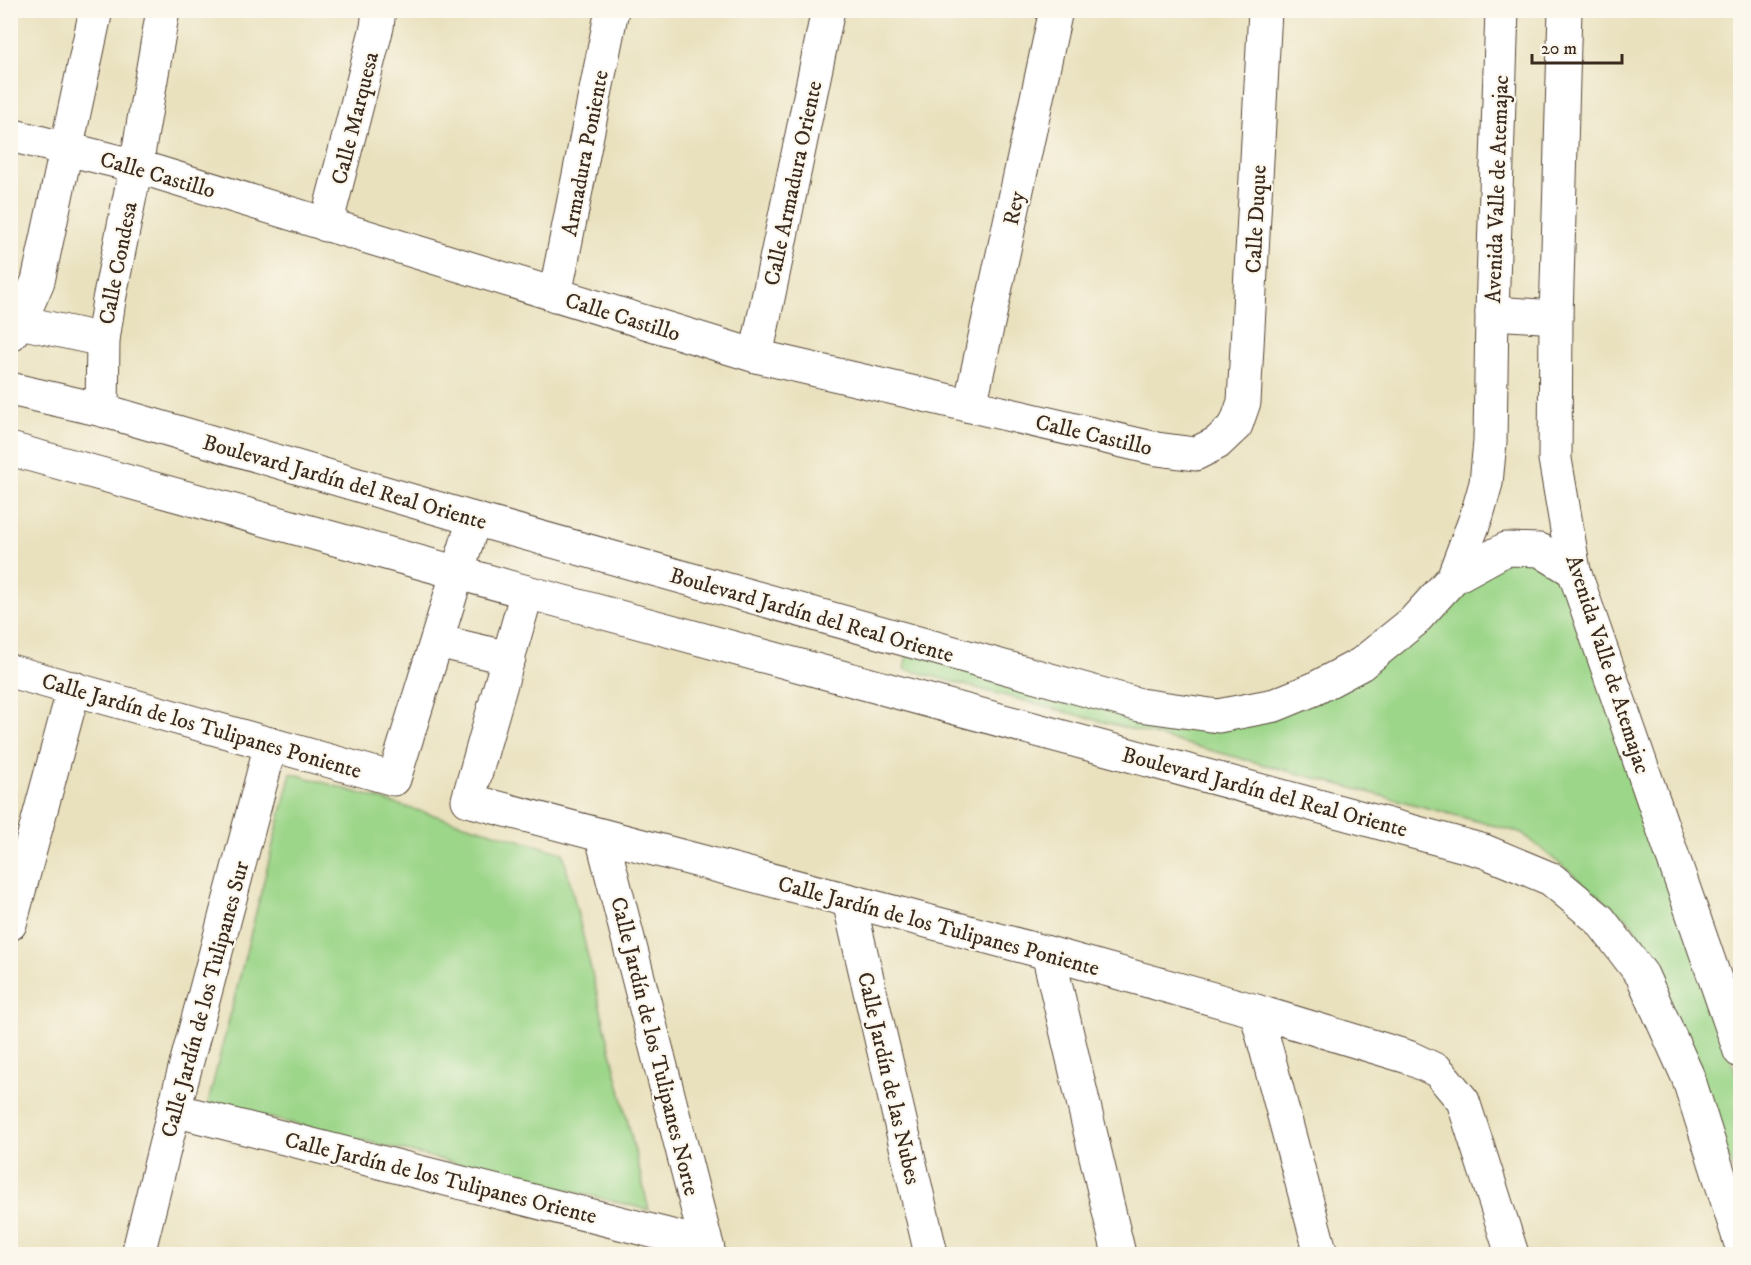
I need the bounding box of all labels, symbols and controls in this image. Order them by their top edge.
scale bar [1532,27,1622,65]
text: 20 m [1541,38,1577,60]
street label: Calle Marquesa [326,49,385,188]
street label: Armadura Poniente [556,68,615,239]
street label: Avenida Valle de Atemajac [1480,74,1515,304]
street label: Calle Armadura Oriente [759,78,828,288]
street label: Calle Castillo [97,146,218,205]
street label: Calle Duque [1240,164,1273,274]
street label: Rey [998,188,1031,228]
street label: Calle Condesa [93,199,144,327]
street label: Calle Castillo [562,287,683,348]
street label: Calle Castillo [1033,409,1155,462]
street label: Boulevard Jardín del Real Oriente [199,429,490,536]
street label: Avenida Valle de Atemajac [1559,552,1656,777]
street label: Boulevard Jardín del Real Oriente [666,562,957,669]
street label: Calle Jardín de los Tulipanes Poniente [39,668,365,785]
street label: Boulevard Jardín del Real Oriente [1119,741,1410,844]
street label: Calle Jardín de los Tulipanes Sur [156,857,256,1141]
street label: Calle Jardín de los Tulipanes Poniente [775,871,1102,982]
street label: Calle Jardín de los Tulipanes Norte [604,894,705,1199]
street label: Calle Jardín de las Nubes [851,969,926,1187]
street label: Calle Jardín de los Tulipanes Oriente [282,1127,599,1230]

